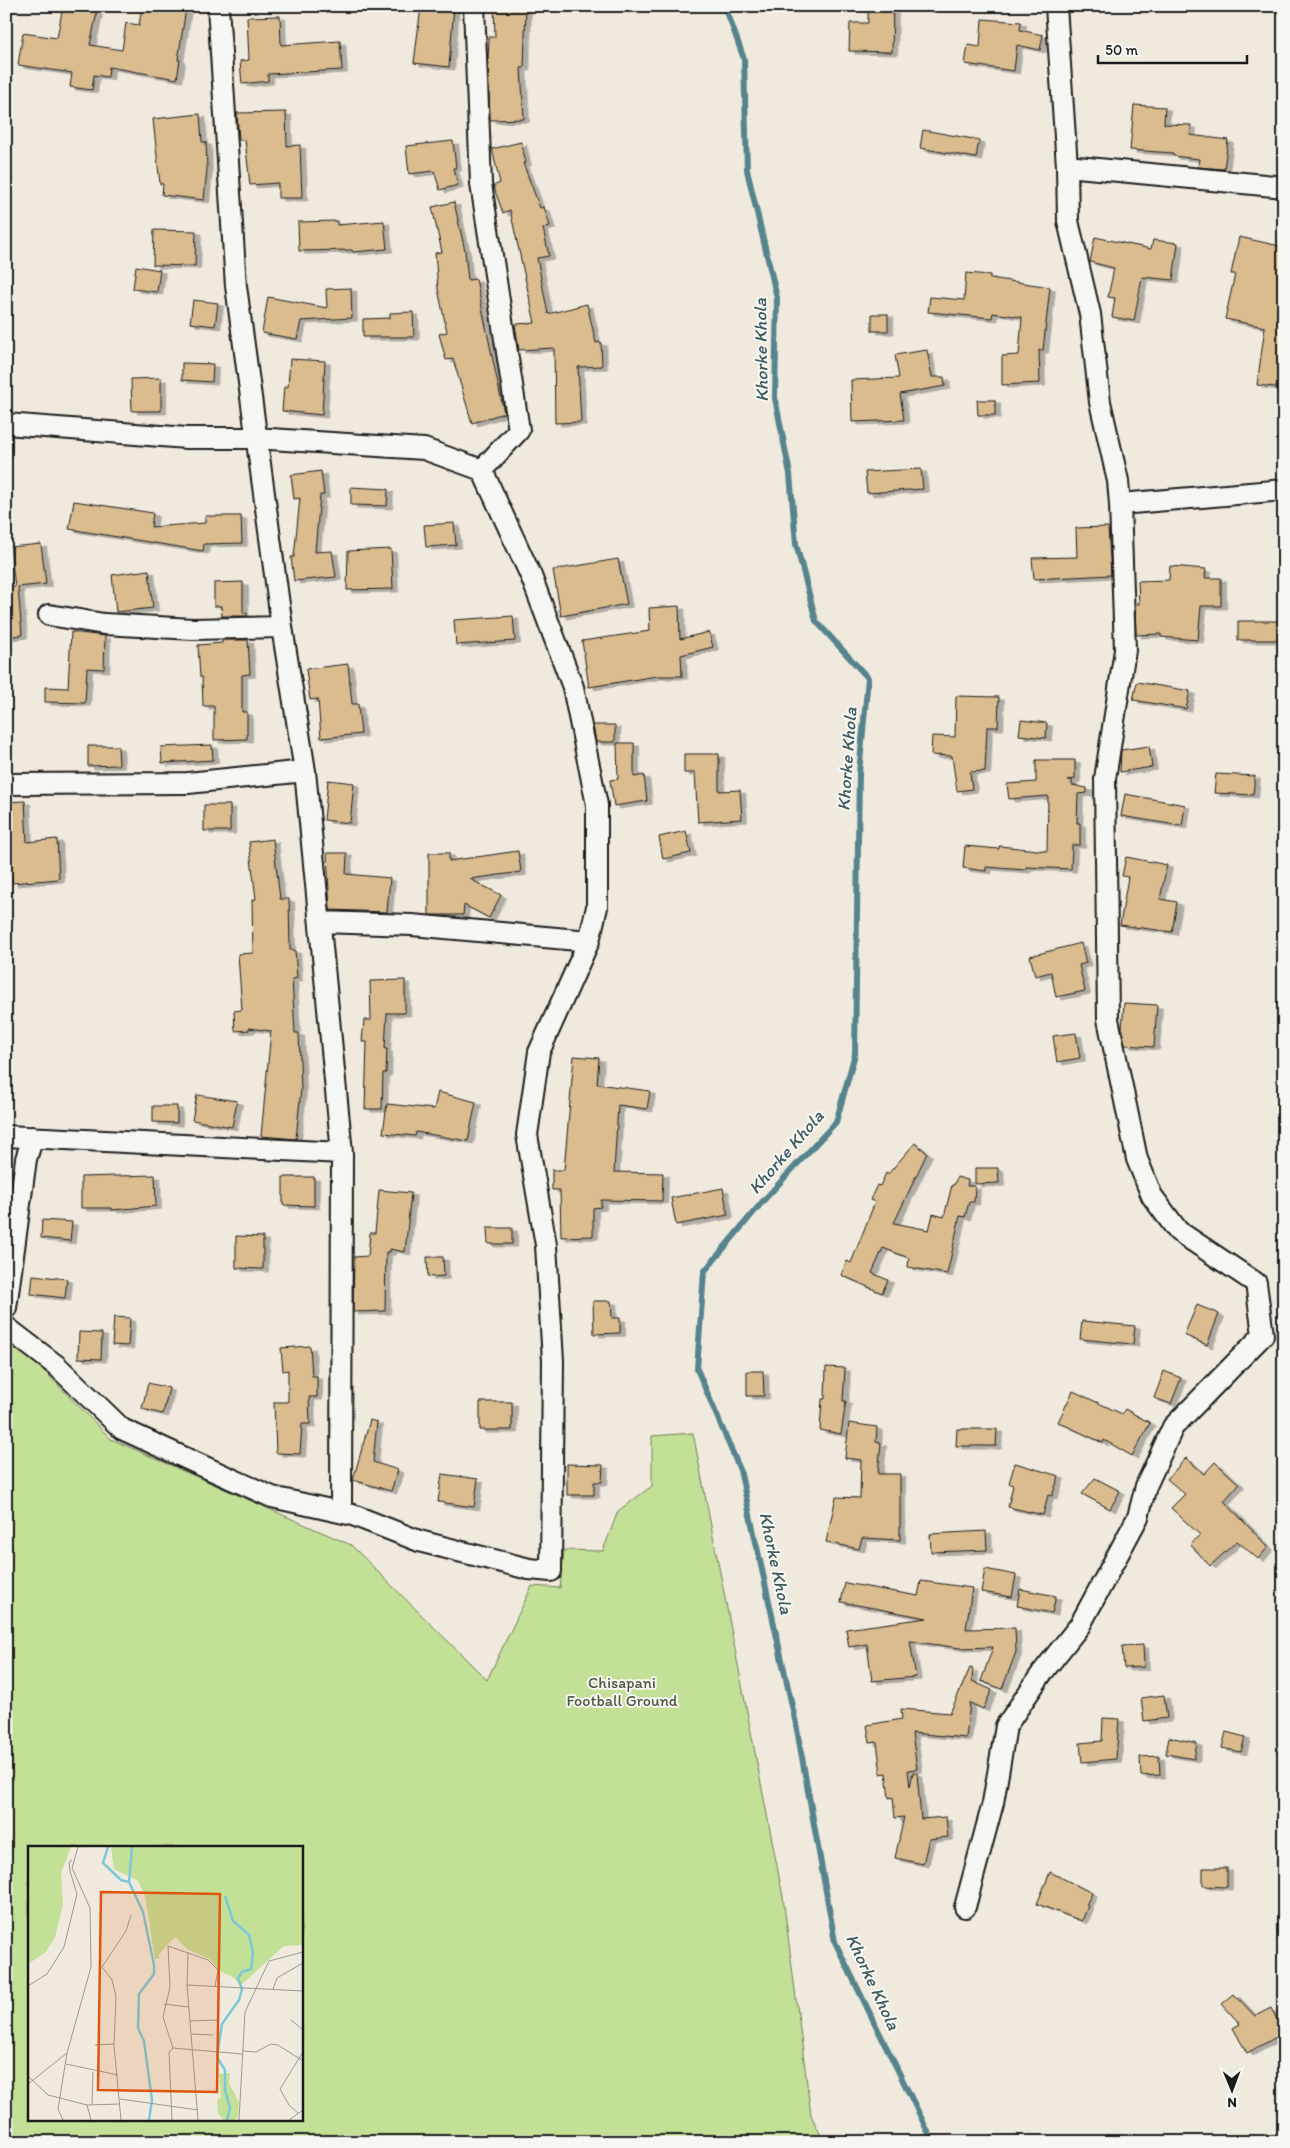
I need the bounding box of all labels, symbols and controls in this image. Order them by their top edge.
scale bar [1098,32,1246,64]
text: 50 m [1105,41,1138,59]
water label: Khorke Khola [749,297,773,402]
water label: Khorke Khola [832,706,862,812]
water label: Khorke Khola [744,1105,829,1198]
water label: Khorke Khola [754,1510,798,1617]
park label: Chisapani Football Ground [566,1673,678,1710]
inset map [28,1846,302,2120]
water label: Khorke Khola [841,1930,905,2034]
north arrow [1208,2066,1258,2116]
text: N [1227,2094,1237,2111]

